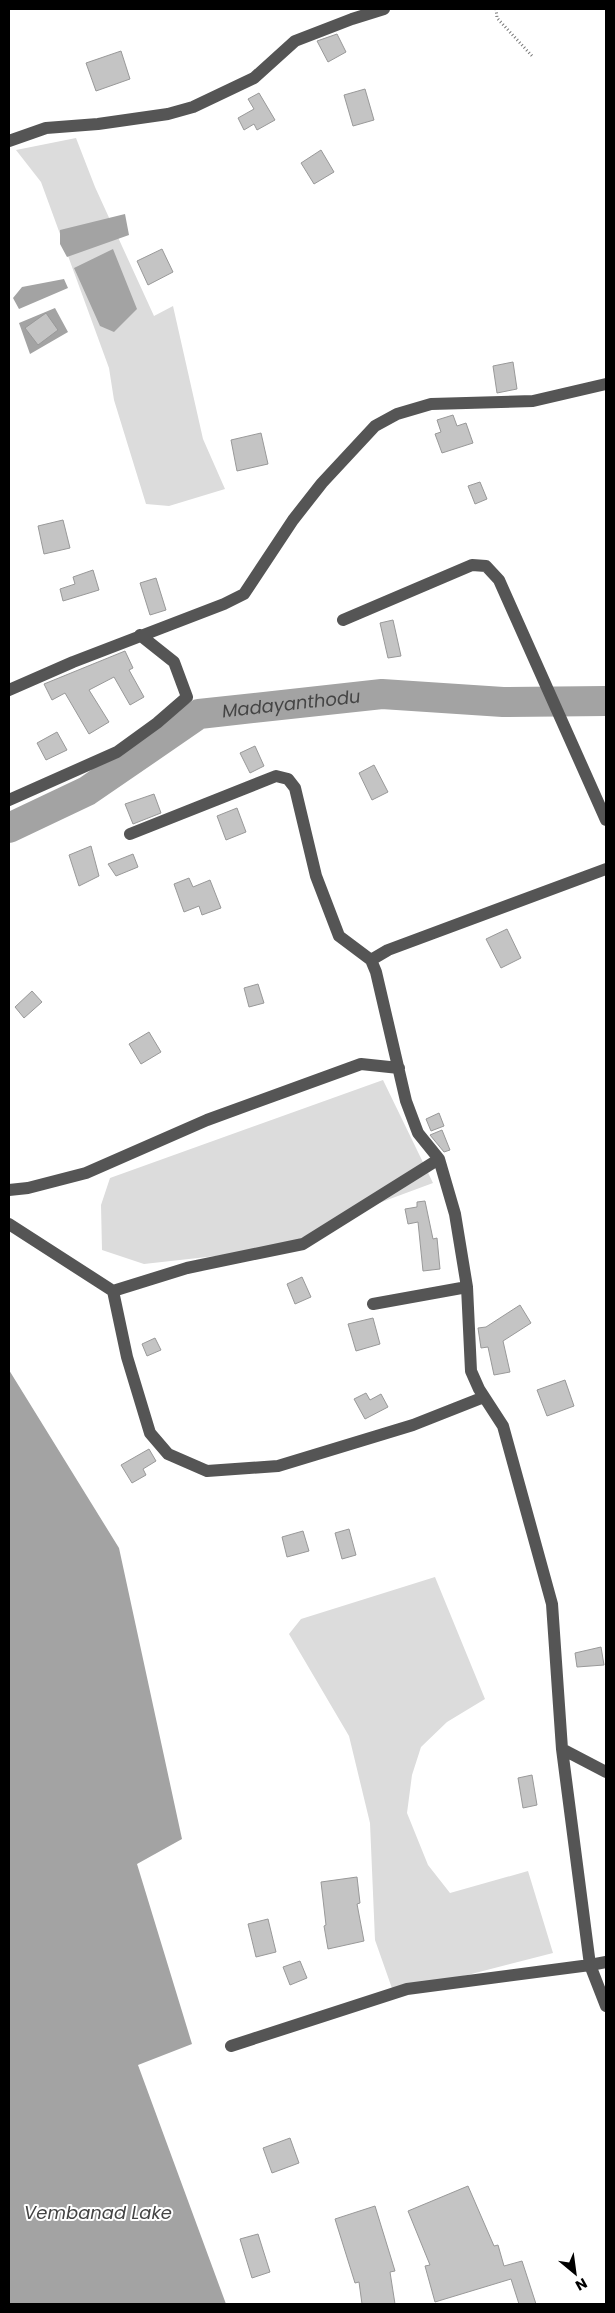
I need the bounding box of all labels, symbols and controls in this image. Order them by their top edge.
water label: Madayanthodu [221,683,362,723]
water label: Vembanad Lake [24,2200,172,2225]
north arrow [550,2248,600,2298]
text: N [572,2273,591,2296]

